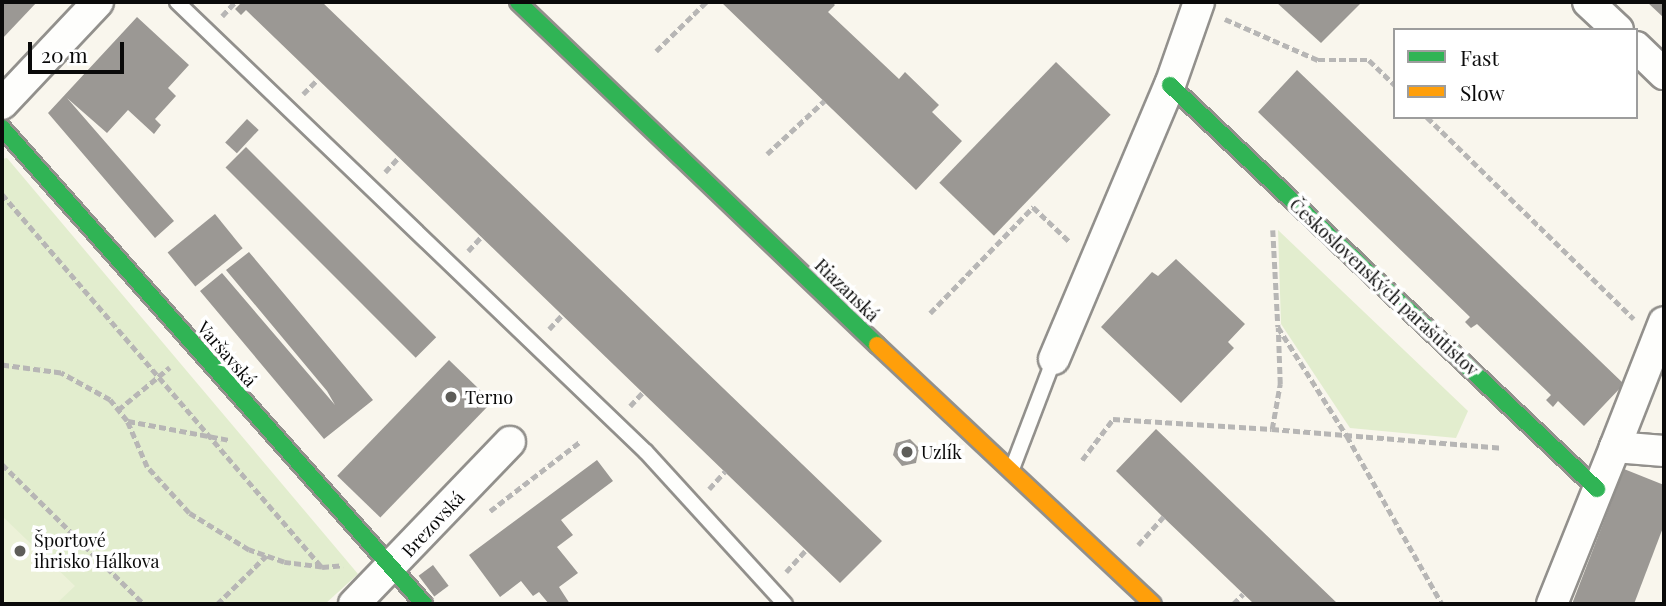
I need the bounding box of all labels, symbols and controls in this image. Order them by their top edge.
scale bar [32,28,128,72]
legend [1393,28,1638,119]
text: 20 m [41,40,88,68]
text: Fast [1460,43,1499,71]
text: Slow [1460,78,1505,106]
street label: Československých parašutistov [1285,194,1483,380]
street label: Riazanská [810,254,884,326]
street label: Varšavská [193,317,261,391]
place label: Terno [465,386,513,408]
marker: Terno [443,389,459,405]
place label: Uzlík [921,441,962,463]
marker: Uzlík [899,444,915,460]
street label: Brezovská [397,487,469,561]
place label: Športové ihrisko Hálkova [34,530,159,572]
marker: Športové ihrisko Hálkova [12,543,28,559]

